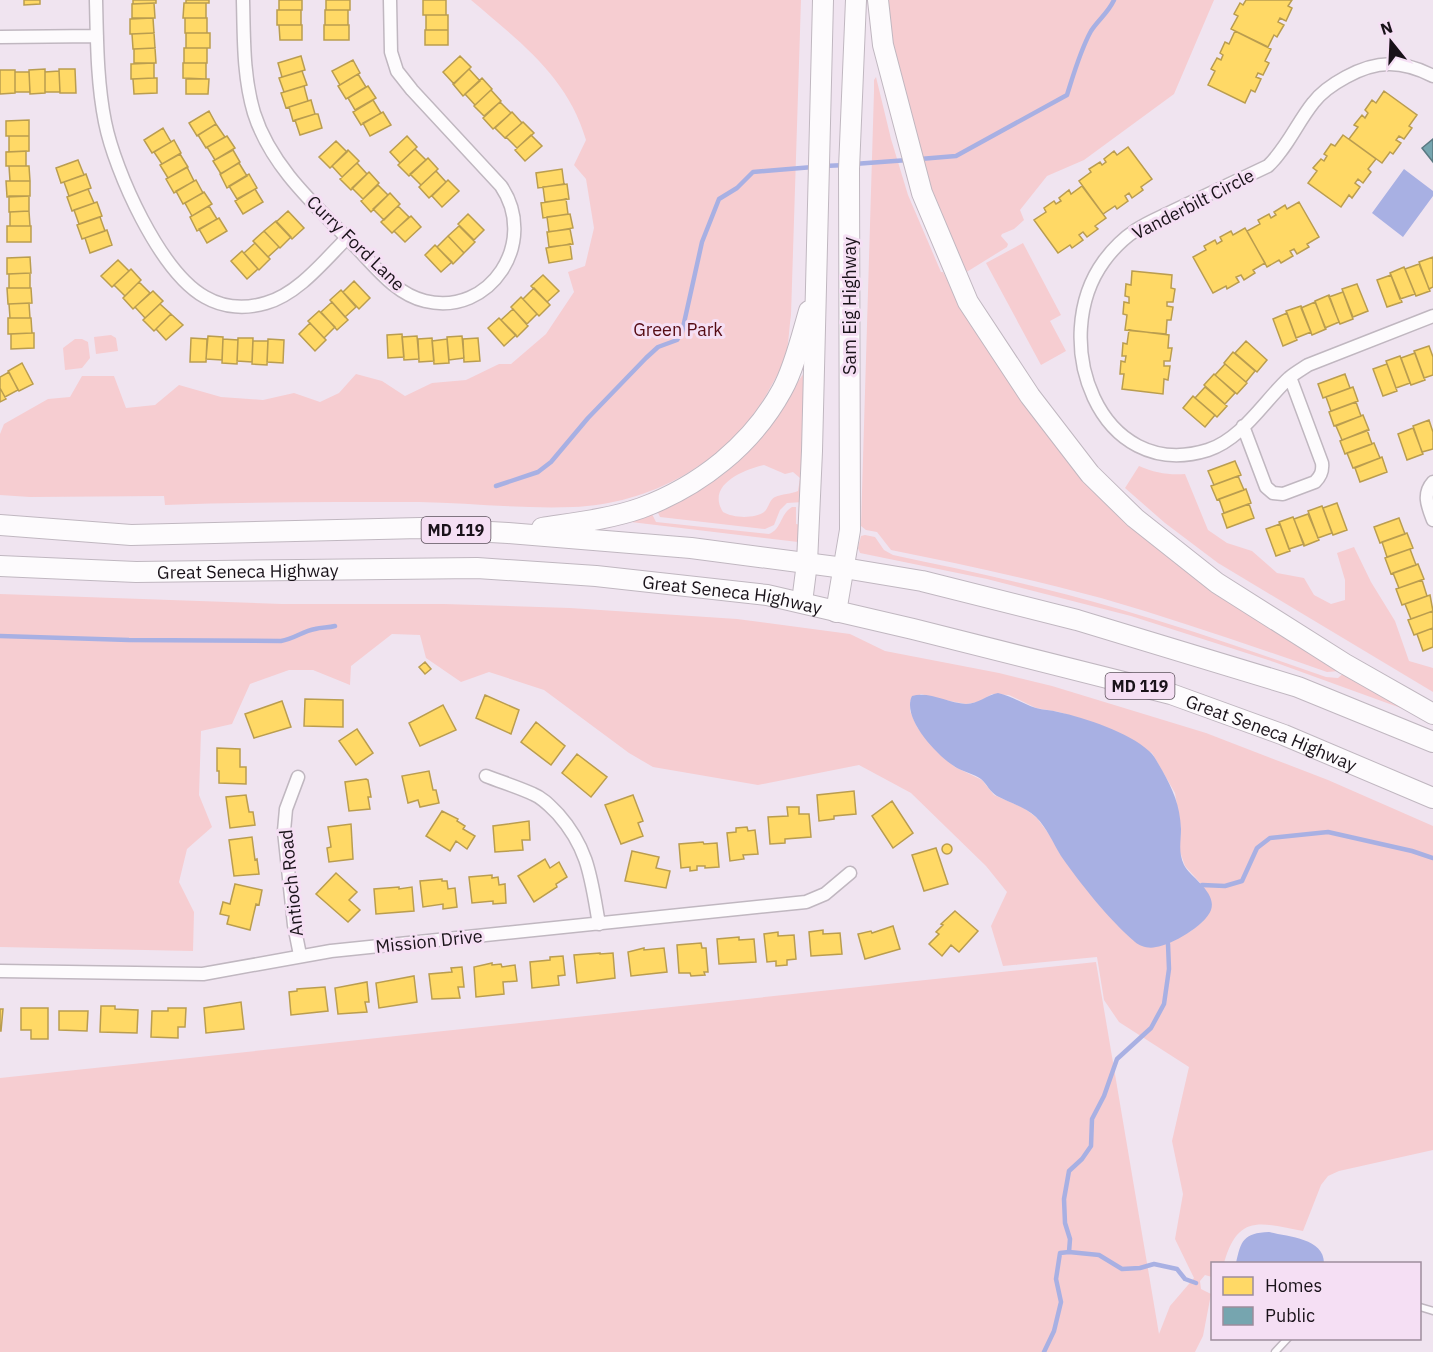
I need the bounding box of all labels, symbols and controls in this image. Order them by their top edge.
north arrow [1361,12,1421,72]
text: N [1378,16,1395,39]
street label: Vanderbilt Circle [1128,163,1258,245]
street label: Curry Ford Lane [302,190,410,296]
street label: Sam Eig Highway [838,237,861,375]
park label: Green Park [633,318,723,341]
road number: MD 119 [422,517,490,543]
street label: Great Seneca Highway [157,558,339,583]
street label: Great Seneca Highway [641,570,824,619]
road number: MD 119 [1106,673,1174,699]
street label: Great Seneca Highway [1183,689,1360,776]
street label: Antioch Road [274,828,308,938]
street label: Mission Drive [374,924,484,958]
legend [1211,1262,1421,1340]
text: Homes [1265,1274,1322,1297]
text: Public [1265,1304,1315,1327]

